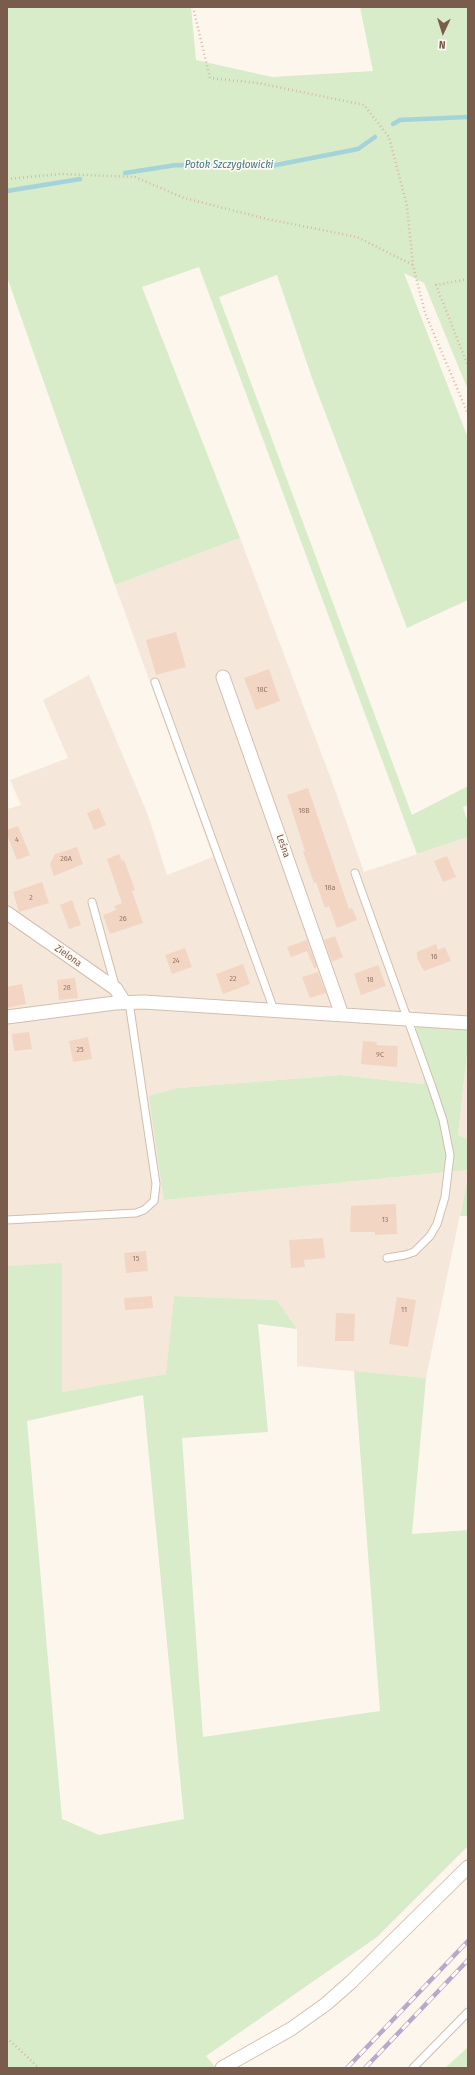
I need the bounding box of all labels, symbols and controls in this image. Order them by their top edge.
north arrow [423,12,463,52]
text: N [438,38,446,51]
water label: Potok Szczygłowicki [185,158,273,172]
house number: 18C [256,685,268,695]
house number: 18B [298,806,310,816]
street label: Leśna [273,833,293,859]
house number: 4 [15,835,19,845]
house number: 26A [60,854,72,864]
house number: 18a [324,883,336,893]
house number: 2 [29,893,33,903]
house number: 26 [119,914,127,924]
street label: Zielona [52,942,84,970]
house number: 16 [430,952,438,962]
house number: 24 [172,956,180,966]
house number: 22 [229,974,237,984]
house number: 18 [366,975,374,985]
house number: 28 [63,983,71,993]
house number: 25 [76,1045,84,1055]
house number: 9C [376,1050,384,1060]
house number: 13 [382,1215,388,1225]
house number: 15 [133,1254,139,1264]
house number: 11 [401,1305,407,1315]

